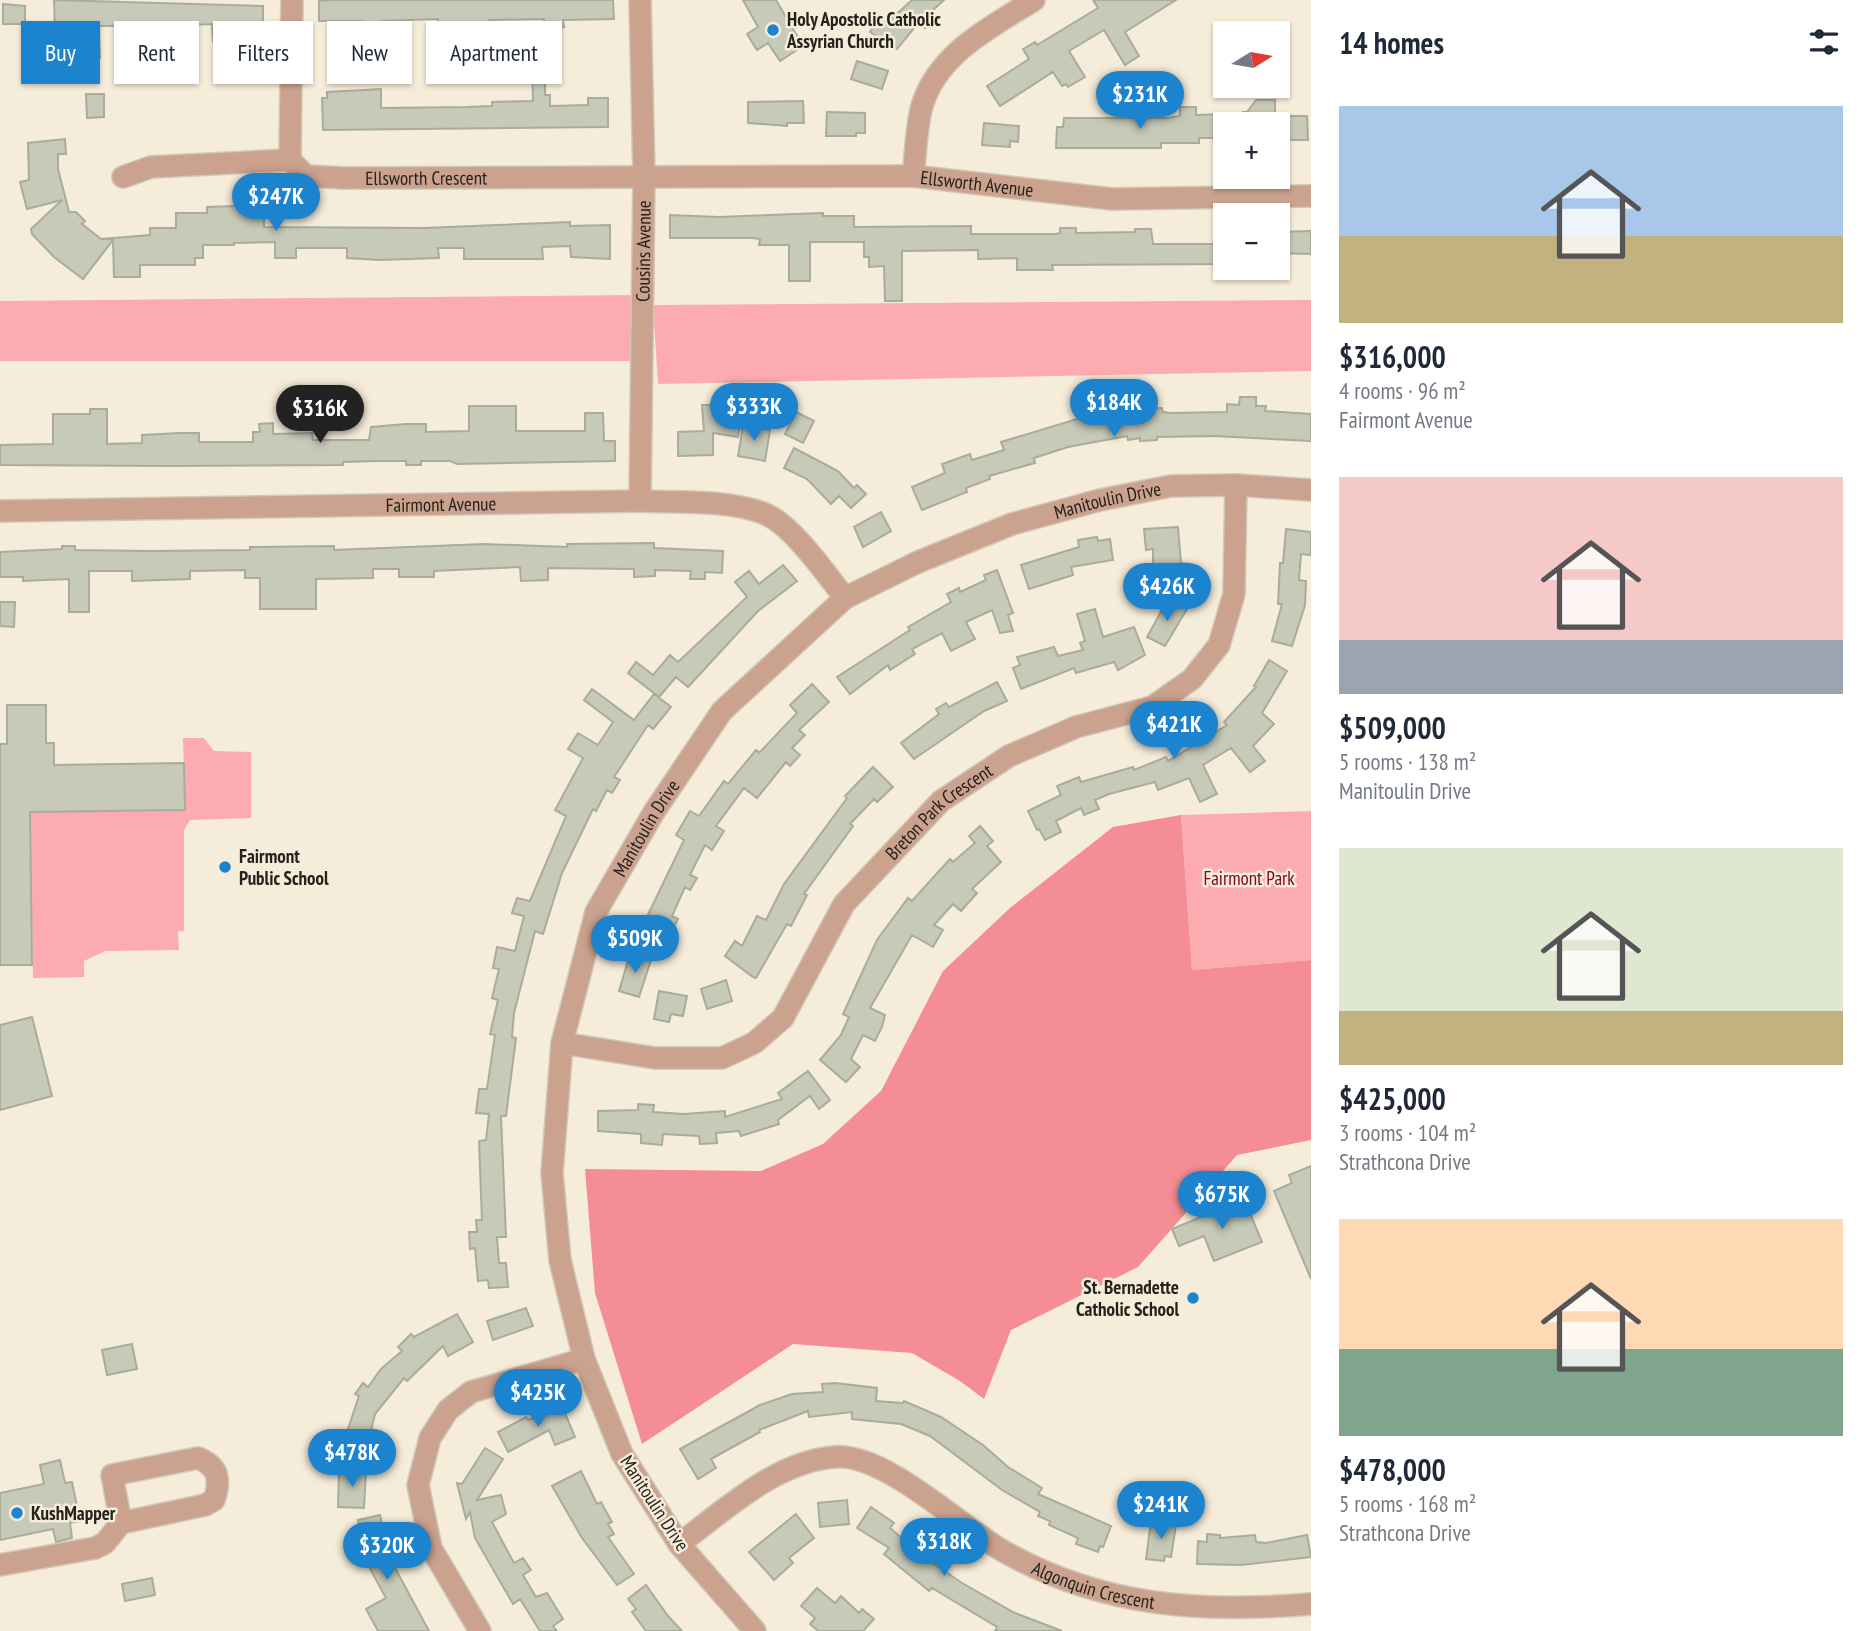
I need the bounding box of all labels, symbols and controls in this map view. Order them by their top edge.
place label: Holy Apostolic Catholic Assyrian Church [786,7,941,53]
chip: Buy [21,21,100,84]
chip: Rent [114,21,199,84]
chip: Filters [213,21,313,84]
chip: New [327,21,412,84]
chip: Apartment [426,21,562,84]
north arrow [1213,21,1290,98]
map controls [1213,21,1290,280]
marker: Holy Apostolic Catholic Assyrian Church [765,22,781,38]
text: 14 homes [1339,23,1444,62]
icon: filters [1805,23,1843,61]
pin: $231K [1091,72,1189,131]
text: $231K [1112,79,1168,108]
button: + [1213,112,1290,189]
icon: home [1528,151,1654,277]
street label: Ellsworth Crescent [365,165,488,190]
street label: Ellsworth Avenue [919,165,1035,202]
pin: $247K [227,174,325,233]
text: $247K [248,181,304,210]
street label: Cousins Avenue [630,200,656,302]
button: − [1213,203,1290,280]
text: $316,000 [1339,337,1446,376]
text: 4 rooms · 96 m² [1339,376,1466,405]
pin: $184K [1065,380,1163,439]
pin: $333K [705,384,803,443]
pin: $316K [271,386,369,445]
text: $184K [1086,387,1142,416]
text: $333K [726,391,782,420]
text: $316K [292,393,348,422]
text: Fairmont Avenue [1339,405,1473,434]
street label: Manitoulin Drive [1051,476,1163,524]
street label: Fairmont Avenue [385,491,497,517]
icon: home [1528,522,1654,648]
pin: $426K [1118,564,1216,623]
text: $426K [1139,571,1195,600]
pin: $421K [1125,702,1223,761]
text: $509,000 [1339,708,1446,747]
text: $421K [1146,709,1202,738]
text: 5 rooms · 138 m² [1339,747,1476,776]
street label: Breton Park Crescent [880,758,998,865]
street label: Manitoulin Drive [607,775,685,881]
text: Manitoulin Drive [1339,776,1471,805]
place label: Fairmont Public School [239,844,329,890]
marker: Fairmont Public School [217,859,233,875]
park label: Fairmont Park [1203,866,1295,890]
icon: home [1528,893,1654,1019]
pin: $509K [586,916,684,975]
text: $509K [607,923,663,952]
text: $425,000 [1339,1079,1446,1118]
text: 3 rooms · 104 m² [1339,1118,1476,1147]
text: Strathcona Drive [1339,1147,1471,1176]
pin: $675K [1173,1172,1271,1231]
text: $675K [1194,1179,1250,1208]
icon: home [1528,1264,1654,1390]
place label: St. Bernadette Catholic School [1076,1275,1179,1321]
marker: St. Bernadette Catholic School [1185,1290,1201,1306]
pin: $425K [489,1370,587,1429]
text: $425K [510,1377,566,1406]
pin: $478K [303,1430,401,1489]
text: $478K [324,1437,380,1466]
text: $478,000 [1339,1450,1446,1489]
street label: Manitoulin Drive [615,1451,695,1555]
pin: $241K [1112,1482,1210,1541]
text: $241K [1133,1489,1189,1518]
text: 5 rooms · 168 m² [1339,1489,1476,1518]
place label: KushMapper [31,1501,116,1525]
marker: KushMapper [9,1505,25,1521]
pin: $318K [895,1518,993,1578]
text: Strathcona Drive [1339,1518,1471,1547]
pin: $320K [338,1522,436,1582]
text: $318K [916,1526,972,1555]
text: $320K [359,1530,415,1559]
street label: Algonquin Crescent [1028,1556,1157,1614]

